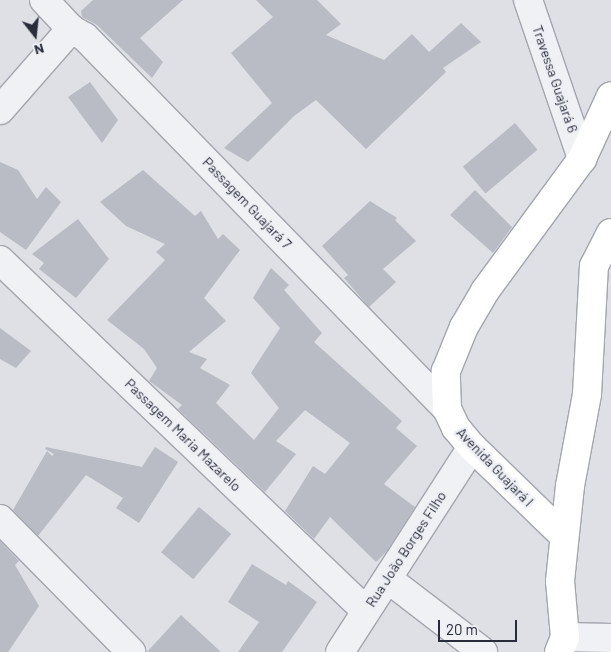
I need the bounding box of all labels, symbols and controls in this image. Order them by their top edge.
north arrow [10,10,60,60]
street label: Travessa Guajará 6 [529,23,581,135]
text: N [32,40,46,59]
street label: Passagem Guajará 7 [199,154,295,252]
street label: Passagem Maria Mazarelo [121,375,245,495]
street label: Avenida Guajará I [453,424,537,510]
street label: Rua João Borges Filho [362,488,450,610]
scale bar [441,610,520,642]
text: 20 m [446,620,478,638]

